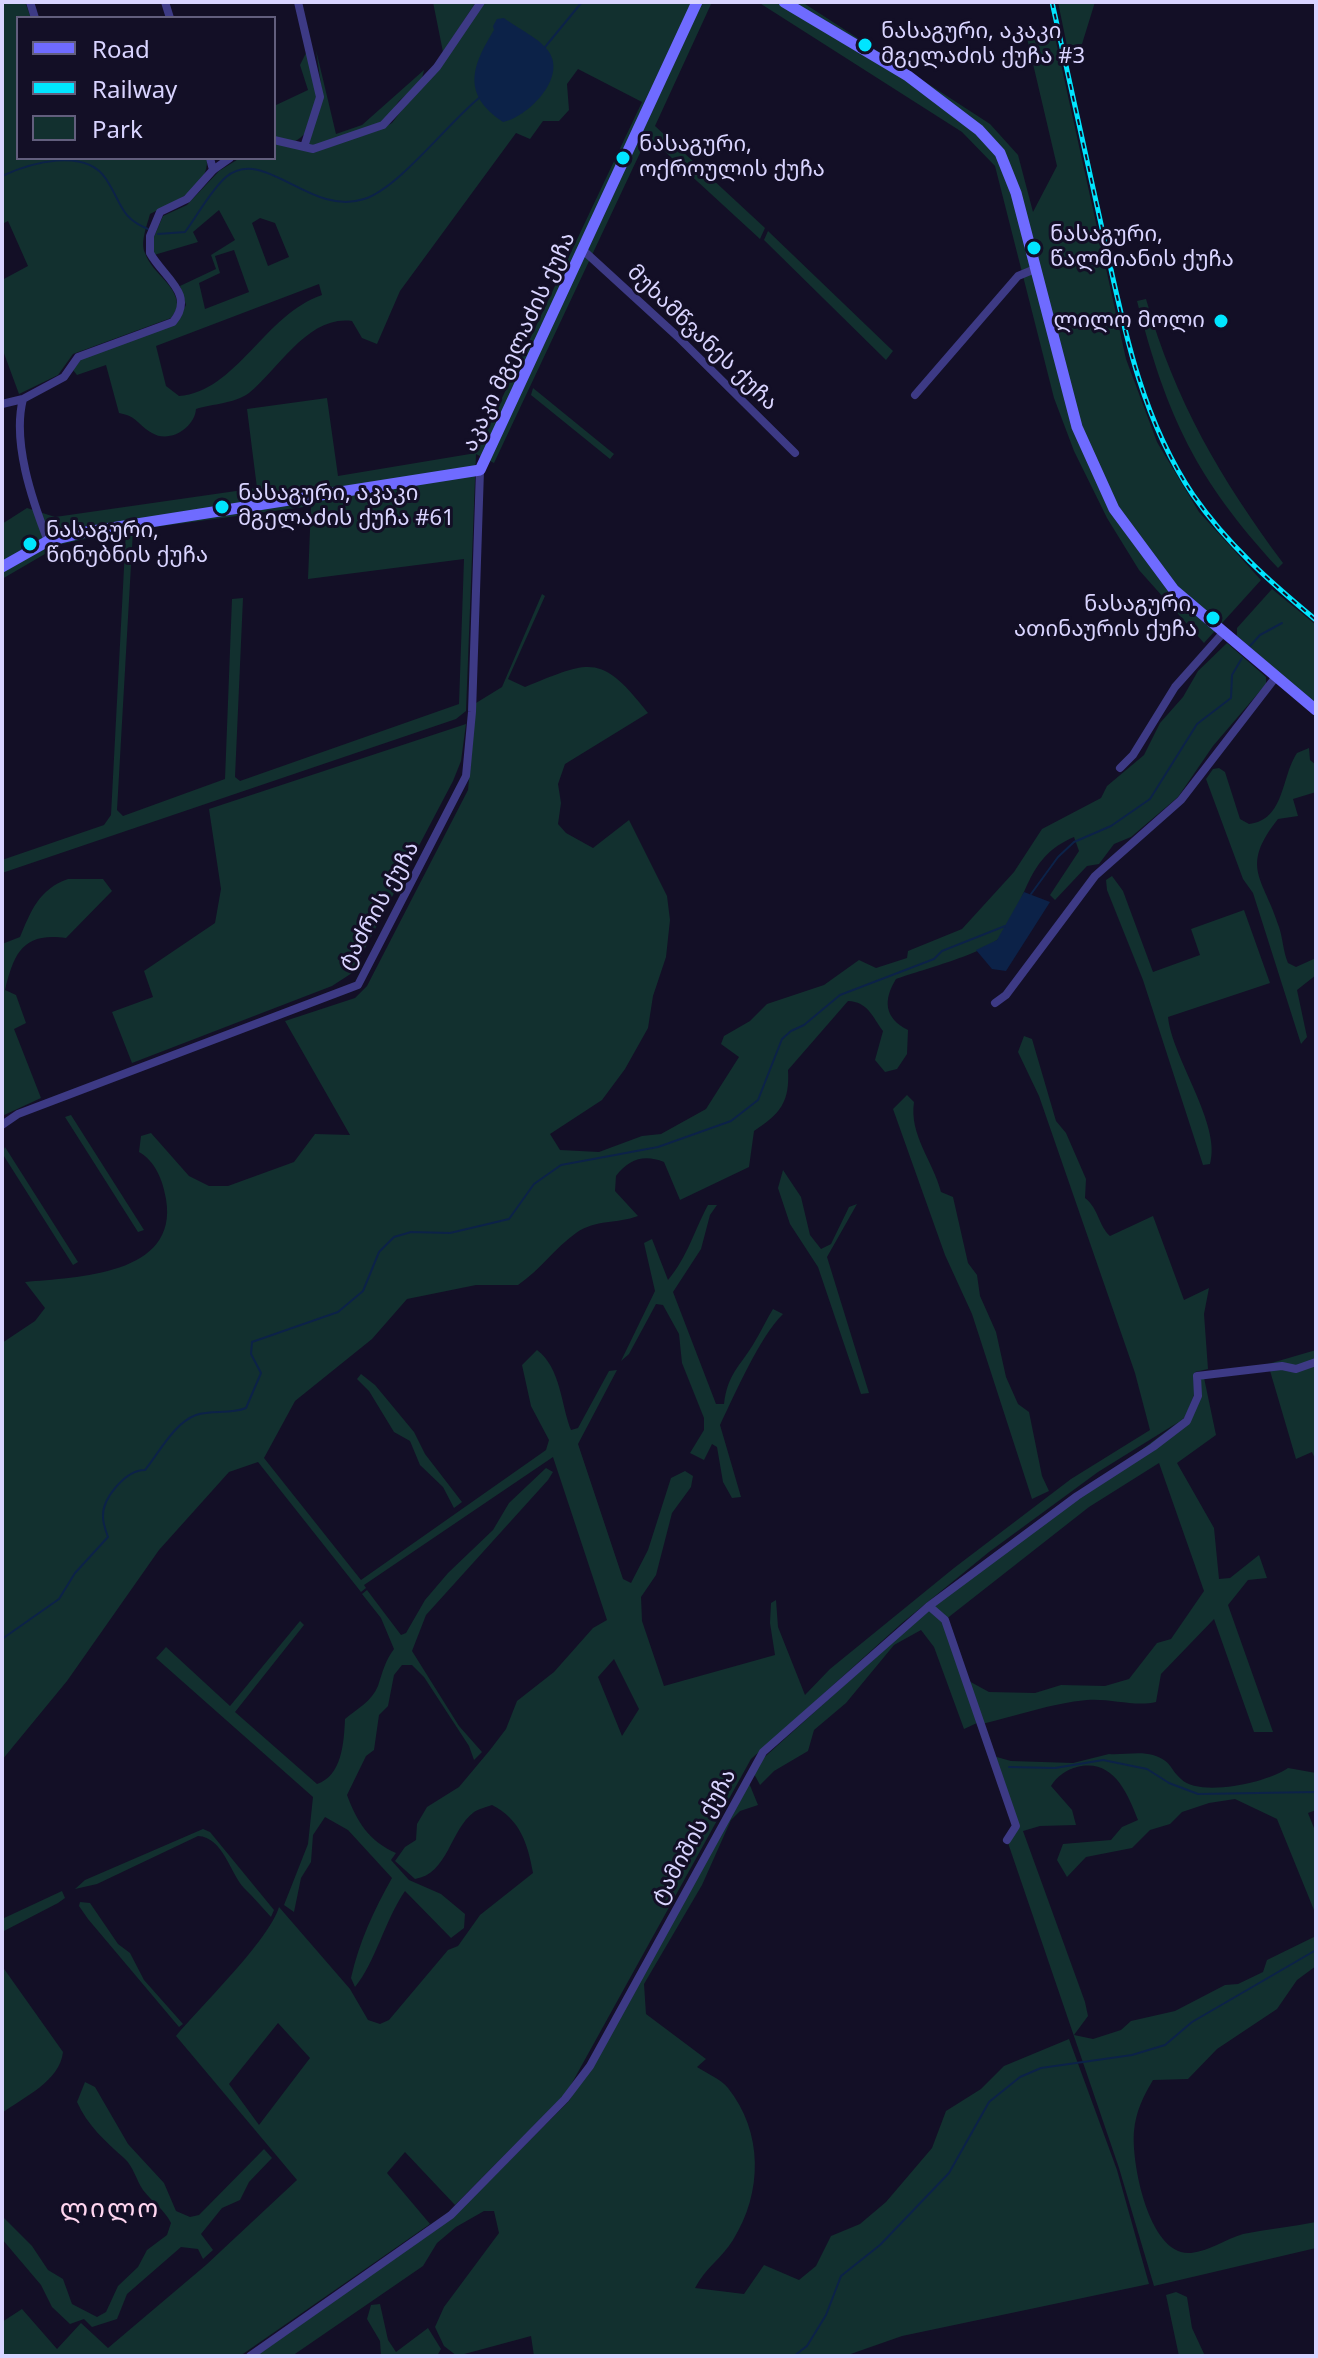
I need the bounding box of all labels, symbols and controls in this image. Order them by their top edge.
legend [16,16,276,160]
place label: ნასაგური, აკაკი მგელაძის ქუჩა #3 [881,19,1085,70]
text: Road [92,32,150,65]
marker: ნასაგური, აკაკი მგელაძის ქუჩა #3 [856,36,874,54]
text: Railway [92,72,177,105]
text: Park [92,112,143,145]
place label: ნასაგური, ოქროულის ქუჩა [639,132,825,184]
marker: ნასაგური, ოქროულის ქუჩა [614,149,632,167]
place label: ნასაგური, წალმიანის ქუჩა [1050,222,1234,274]
street label: აკაკი მგელაძის ქუჩა [457,228,581,456]
marker: ნასაგური, წალმიანის ქუჩა [1025,239,1043,257]
street label: მუხამწვანეს ქუჩა [621,260,783,416]
place label: ლილო მოლი [1053,308,1205,334]
marker: ლილო მოლი [1212,312,1230,330]
place label: ნასაგური, აკაკი მგელაძის ქუჩა #61 [238,481,455,532]
marker: ნასაგური, აკაკი მგელაძის ქუჩა #61 [213,498,231,516]
place label: ნასაგური, წინუბნის ქუჩა [46,518,208,570]
marker: ნასაგური, წინუბნის ქუჩა [21,535,39,553]
place label: ნასაგური, ათინაურის ქუჩა [1014,592,1197,644]
marker: ნასაგური, ათინაურის ქუჩა [1204,609,1222,627]
street label: ტაძრის ქუჩა [333,837,425,975]
street label: ტამიშის ქუჩა [646,1764,742,1910]
district label: ლილო [60,2194,160,2226]

